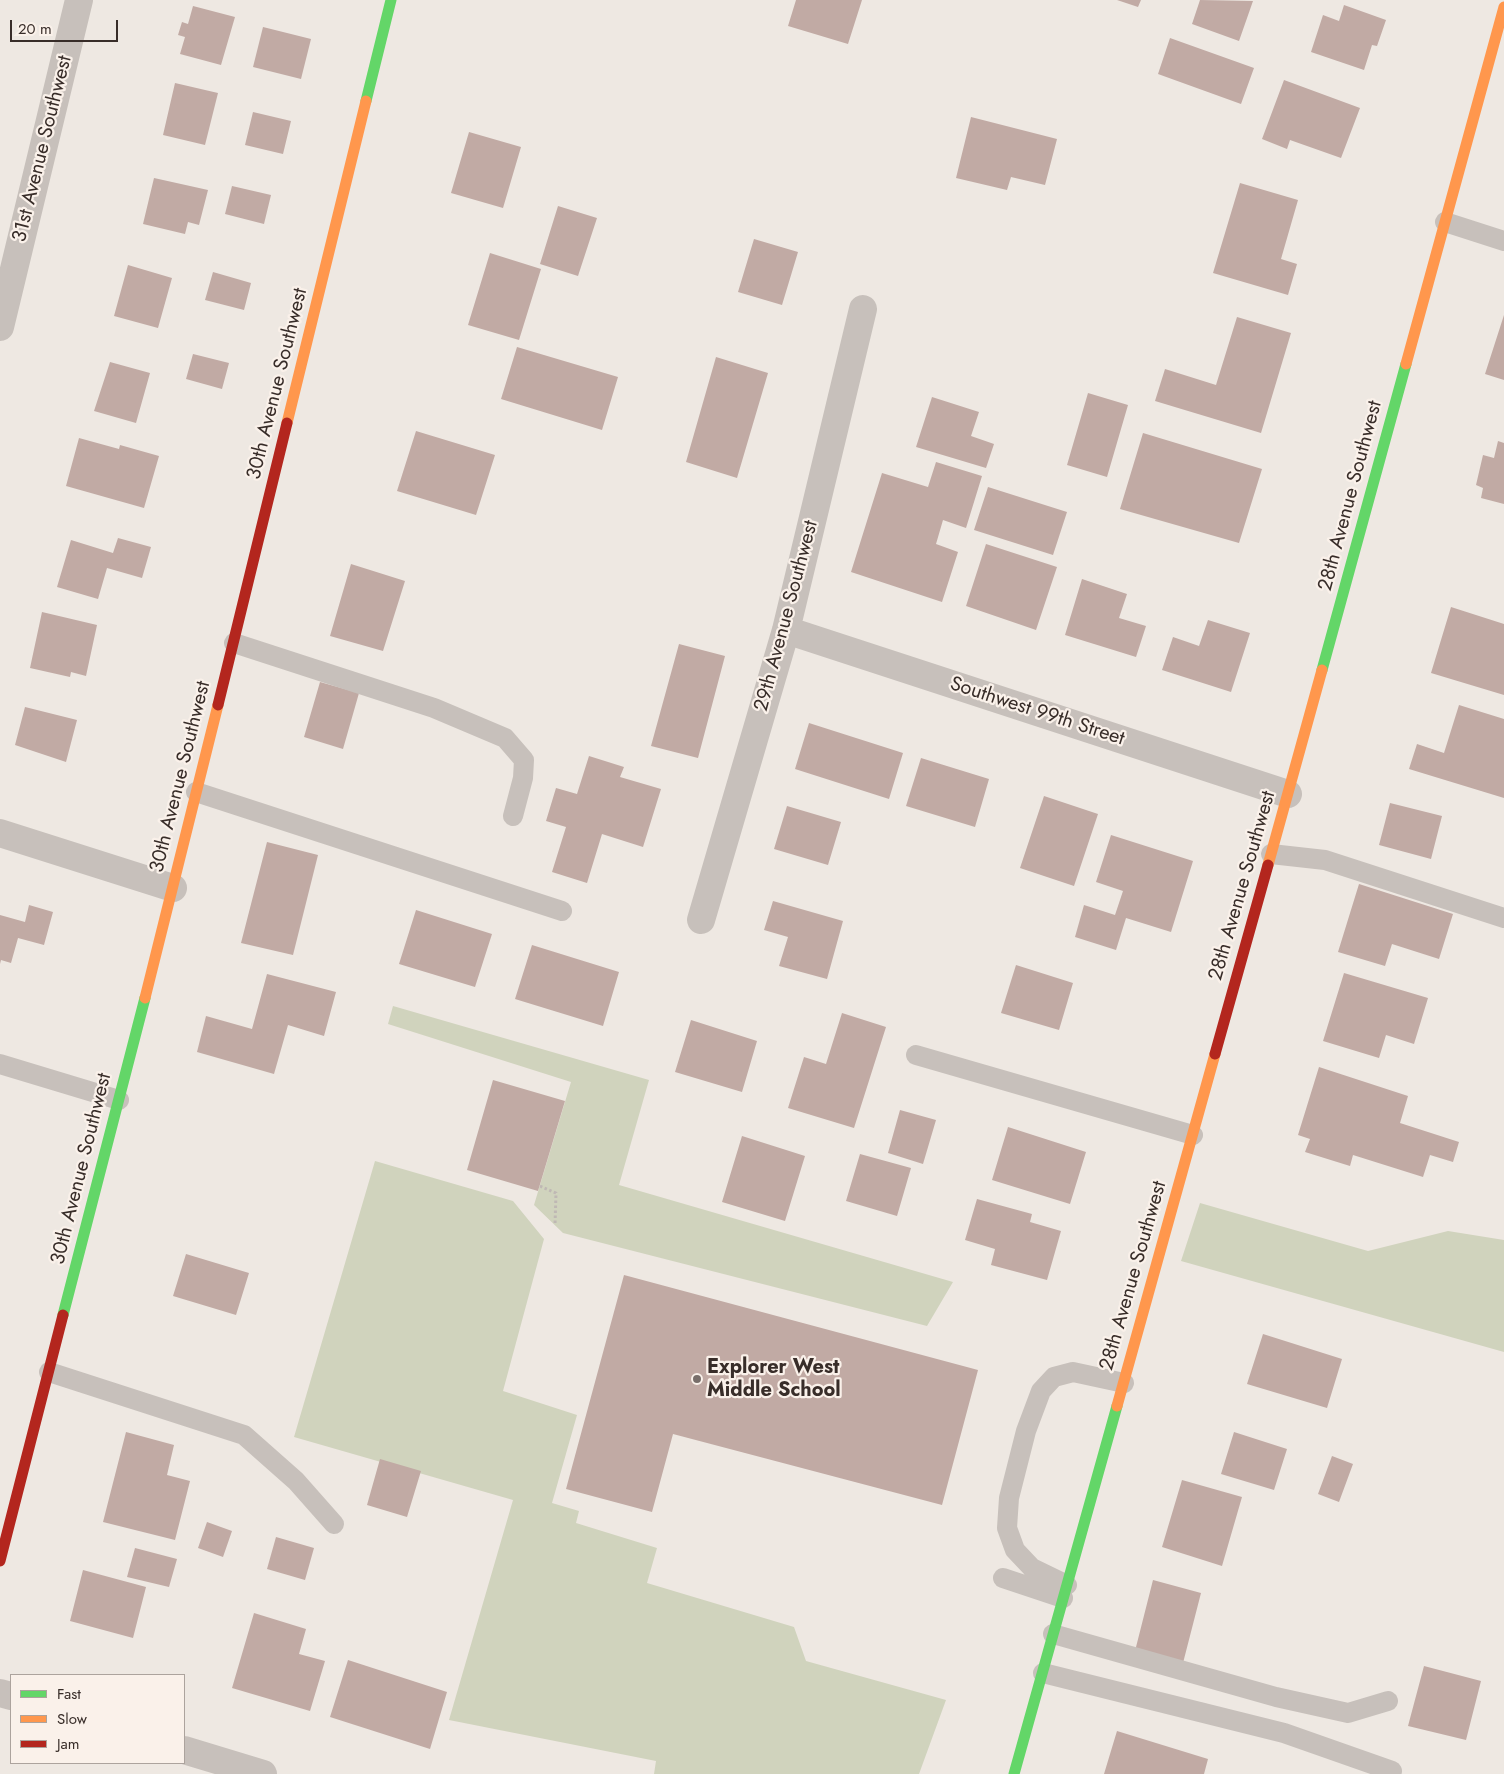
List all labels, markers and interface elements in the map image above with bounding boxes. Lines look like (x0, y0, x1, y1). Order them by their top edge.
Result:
scale bar (12, 10, 120, 42)
text: 20 m (18, 18, 52, 40)
street label: 31st Avenue Southwest (8, 53, 78, 245)
street label: 30th Avenue Southwest (243, 286, 313, 482)
street label: 28th Avenue Southwest (1314, 398, 1388, 594)
street label: 29th Avenue Southwest (750, 518, 824, 714)
street label: Southwest 99th Street (947, 672, 1127, 752)
street label: 30th Avenue Southwest (146, 679, 216, 875)
street label: 28th Avenue Southwest (1204, 789, 1282, 983)
street label: 30th Avenue Southwest (47, 1071, 117, 1267)
street label: 28th Avenue Southwest (1095, 1179, 1173, 1373)
place label: Explorer West Middle School (707, 1356, 841, 1403)
marker: Explorer West Middle School (691, 1373, 703, 1385)
legend (10, 1674, 185, 1764)
text: Fast (57, 1683, 81, 1705)
text: Slow (57, 1708, 87, 1730)
text: Jam (57, 1733, 80, 1755)

